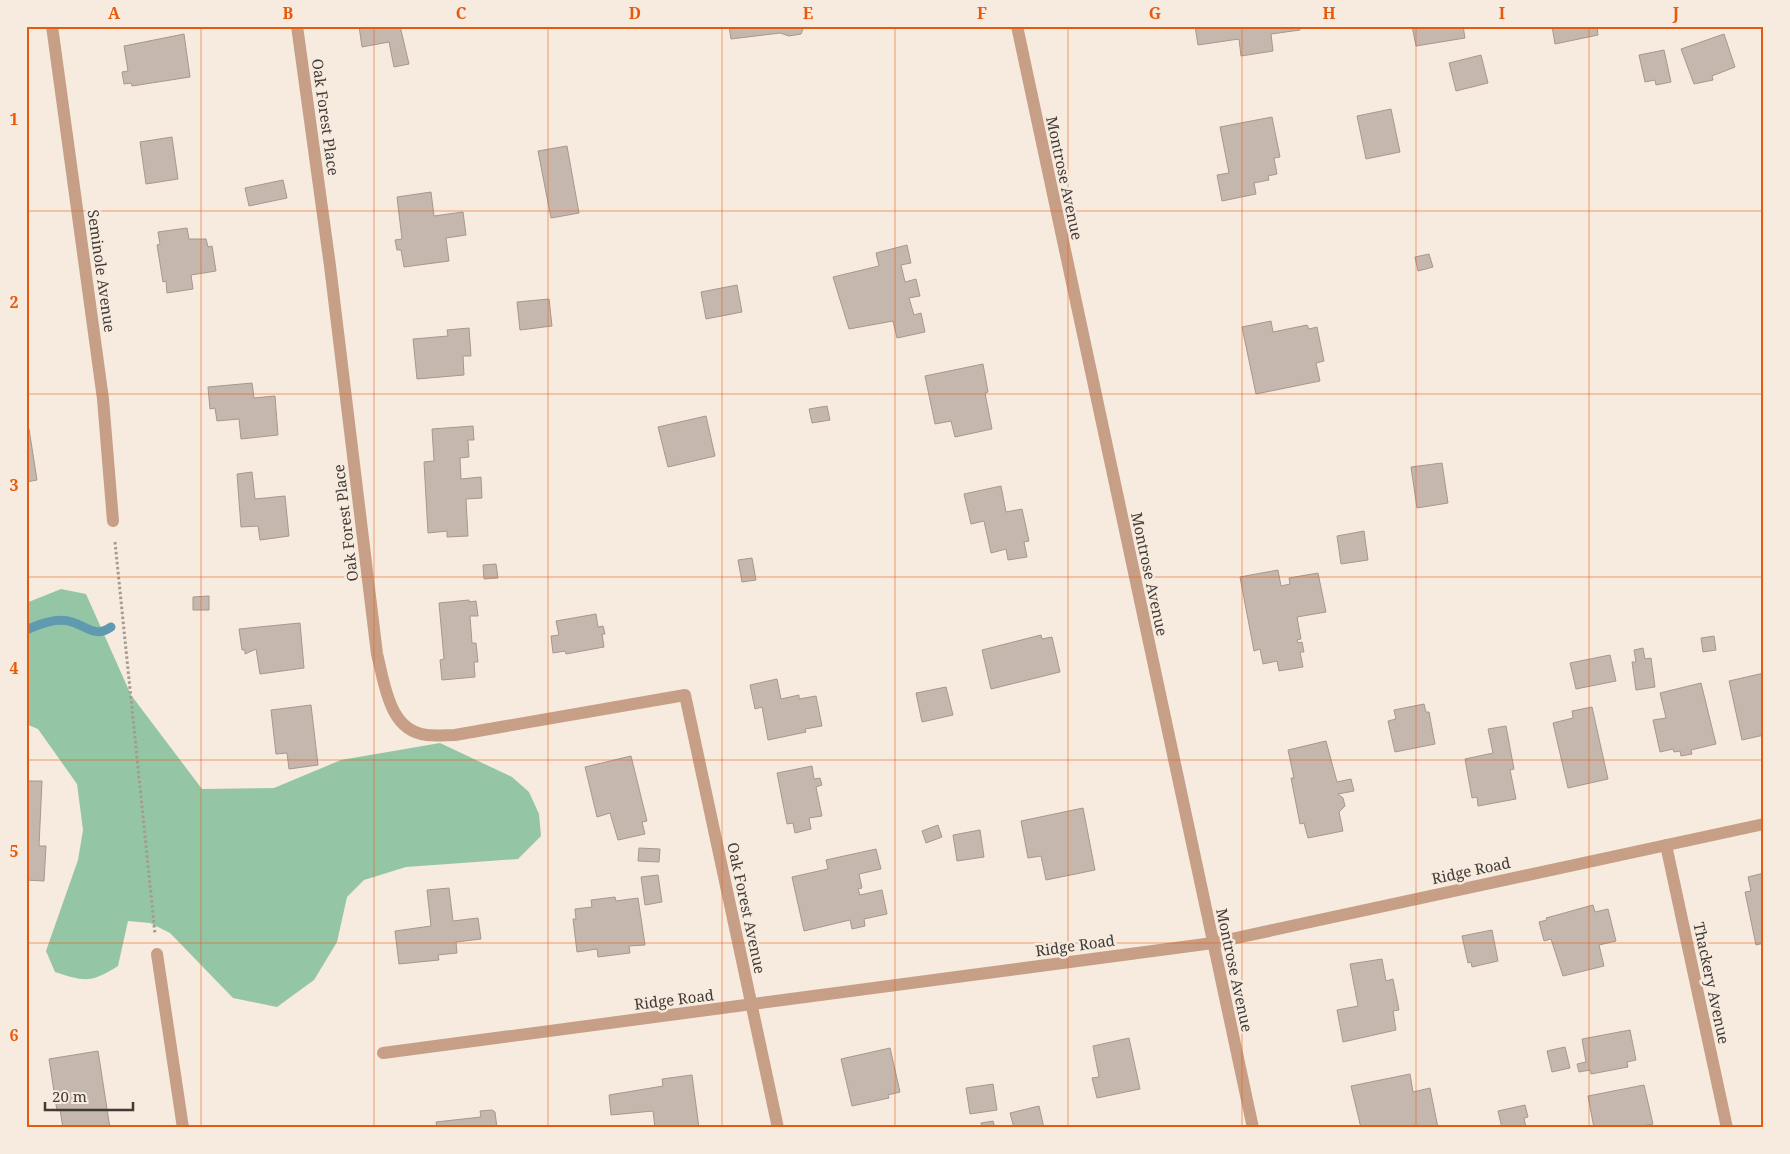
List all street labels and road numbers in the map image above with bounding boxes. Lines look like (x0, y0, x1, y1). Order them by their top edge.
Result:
street label: Oak Forest Place (308, 57, 344, 177)
street label: Montrose Avenue (1042, 114, 1088, 242)
street label: Seminole Avenue (83, 208, 121, 334)
street label: Oak Forest Place (328, 463, 362, 583)
street label: Montrose Avenue (1127, 510, 1173, 638)
street label: Oak Forest Avenue (723, 840, 771, 976)
street label: Ridge Road (1430, 852, 1512, 888)
street label: Montrose Avenue (1212, 906, 1258, 1034)
street label: Thackery Avenue (1689, 920, 1735, 1046)
street label: Ridge Road (1034, 930, 1116, 960)
street label: Ridge Road (633, 984, 715, 1014)

